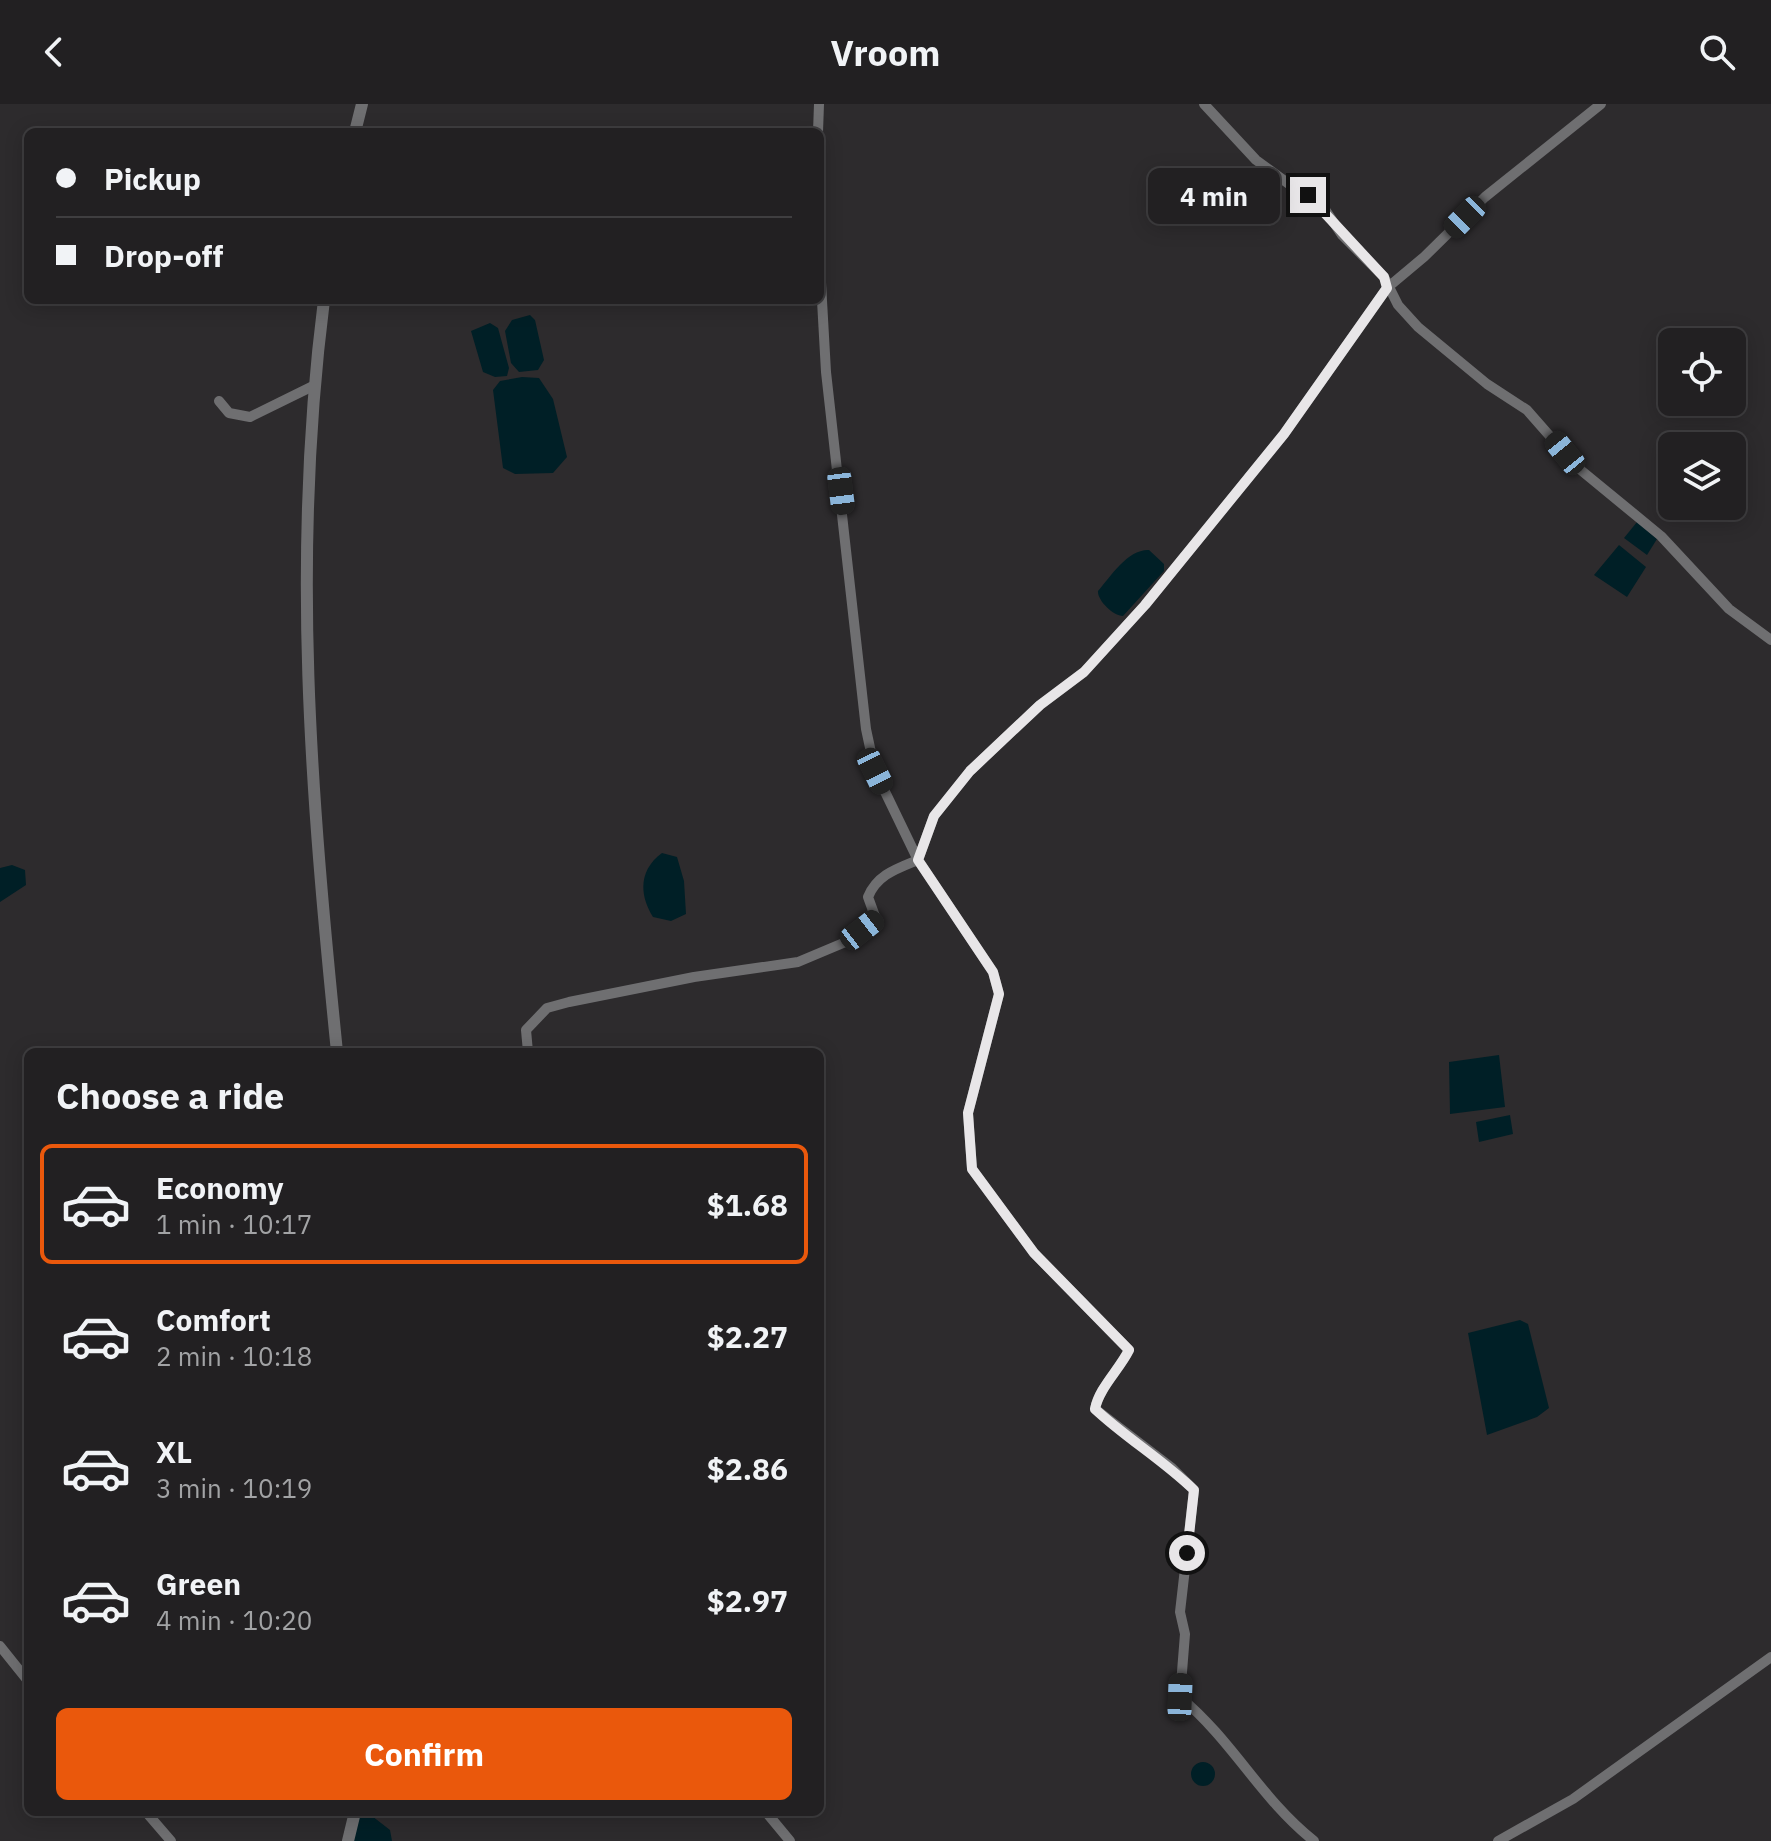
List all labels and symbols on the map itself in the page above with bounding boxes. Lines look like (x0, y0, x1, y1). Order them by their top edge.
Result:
callout: 4 min (1148, 167, 1280, 223)
route end (1290, 177, 1326, 213)
car (1440, 192, 1490, 242)
car (1541, 427, 1589, 479)
car (826, 466, 856, 516)
car (854, 744, 896, 798)
car (836, 906, 888, 954)
route start (1169, 1535, 1205, 1571)
car (1167, 1673, 1193, 1721)

